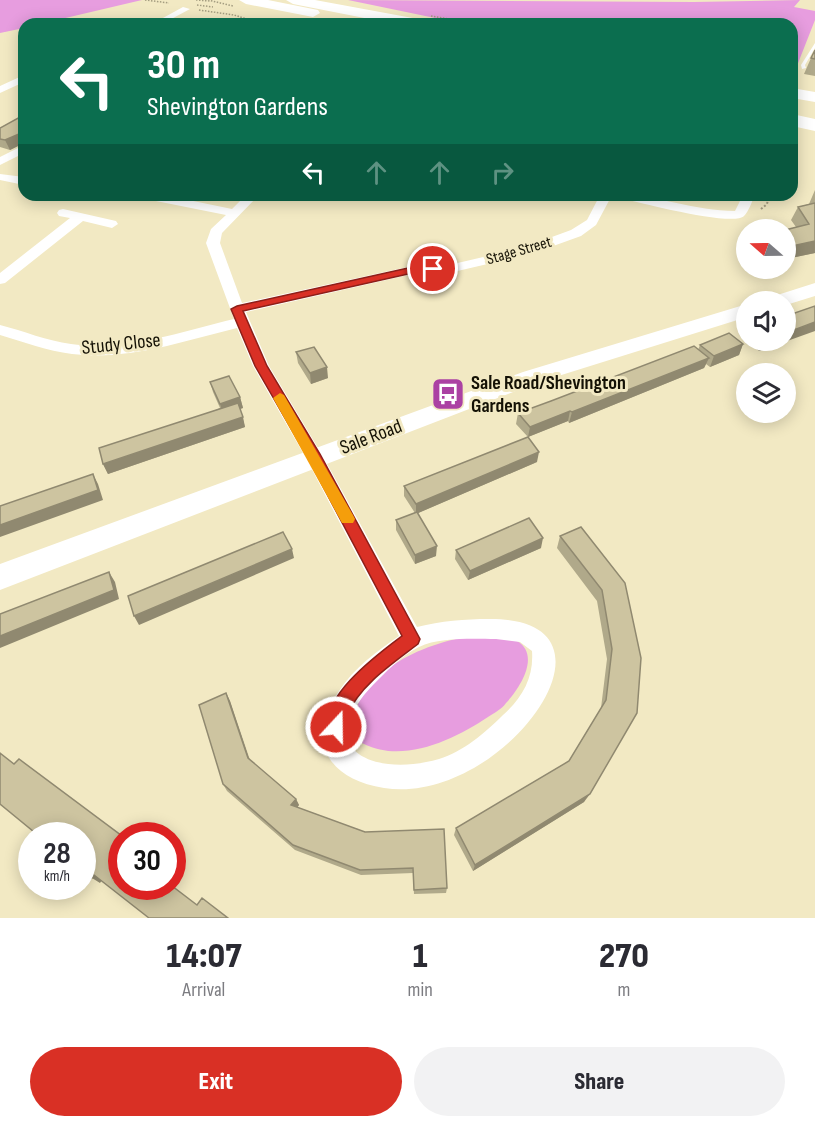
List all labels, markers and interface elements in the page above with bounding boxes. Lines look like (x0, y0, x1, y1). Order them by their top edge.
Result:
text: 30 m (147, 40, 220, 91)
icon: left (48, 42, 126, 120)
text: Shevington Gardens (147, 91, 328, 123)
icon: left (297, 156, 330, 189)
icon: ahead (360, 156, 393, 189)
icon: ahead (423, 156, 456, 189)
icon: right (486, 156, 519, 189)
north arrow (736, 219, 796, 279)
map controls (736, 219, 796, 423)
street label: Stage Street (484, 233, 554, 269)
pin (407, 243, 458, 294)
icon: arrive (416, 252, 449, 285)
button: sound (736, 291, 796, 351)
street label: Study Close (80, 328, 162, 360)
button: layers (736, 363, 796, 423)
place label: Sale Road/Shevington Gardens (471, 371, 626, 418)
bus stop icon: Sale Road/Shevington Gardens (430, 376, 466, 412)
street label: Sale Road (337, 414, 405, 460)
position arrow (304, 695, 368, 759)
speed limit sign: 30 (108, 822, 186, 900)
text: 28 (43, 836, 71, 872)
text: km/h (44, 867, 70, 886)
text: 14:07 (166, 935, 241, 978)
text: 1 (413, 935, 428, 978)
text: 270 (599, 935, 649, 978)
text: Arrival (182, 978, 225, 1002)
text: min (408, 978, 433, 1002)
text: m (617, 978, 630, 1002)
button: Exit (30, 1047, 402, 1116)
button: Share (414, 1047, 785, 1116)

